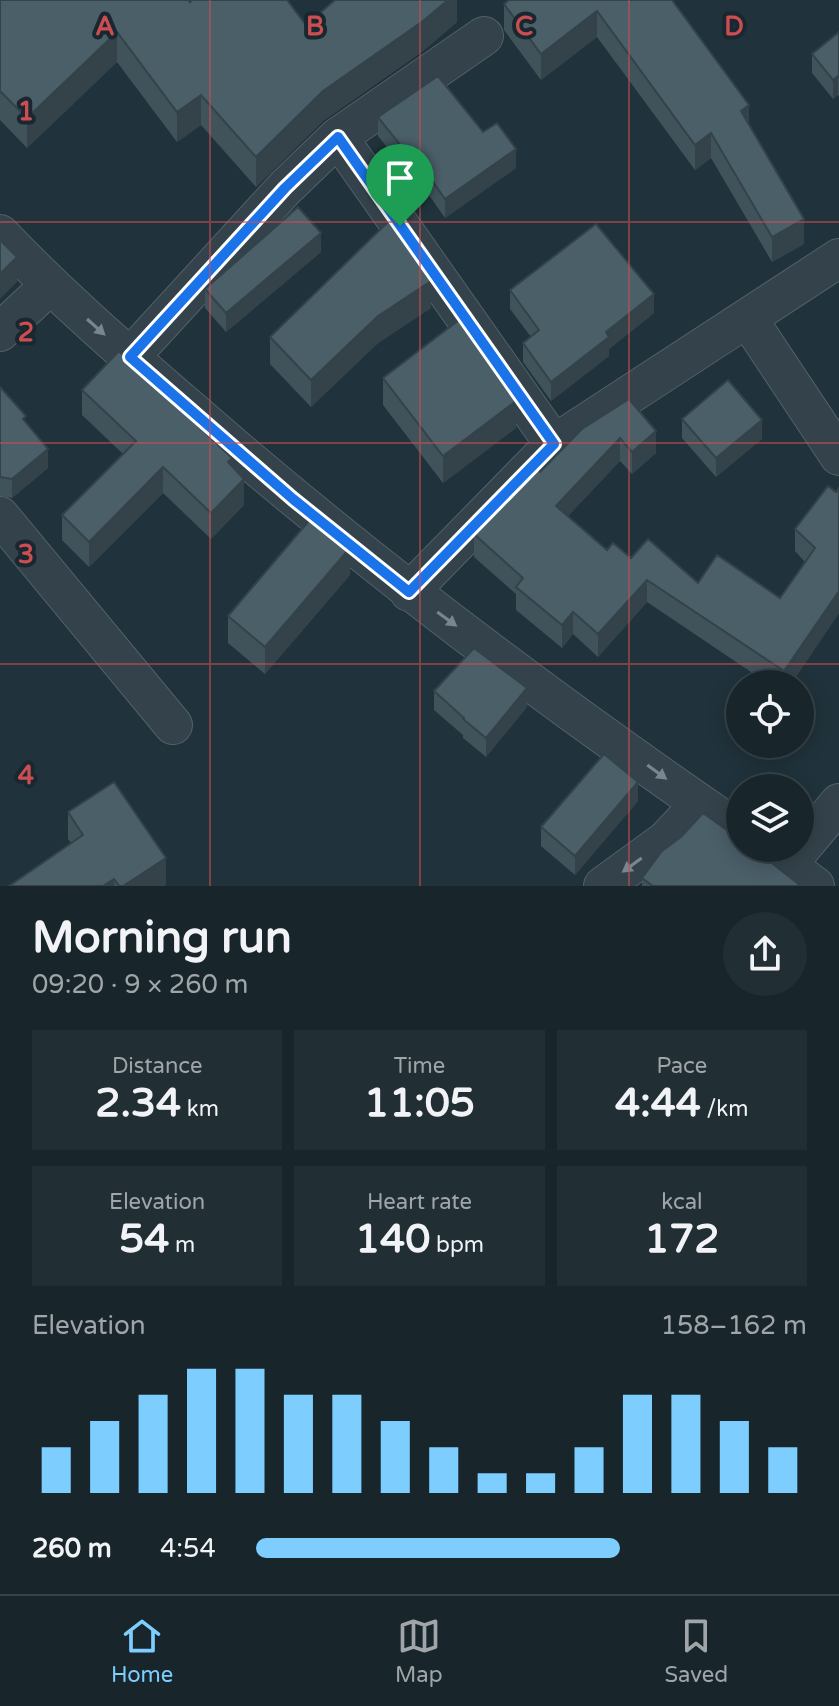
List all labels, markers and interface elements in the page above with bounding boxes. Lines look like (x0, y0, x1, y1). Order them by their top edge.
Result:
text: A (95, 11, 115, 42)
text: B (306, 11, 324, 42)
text: C (515, 11, 533, 42)
text: D (724, 11, 744, 42)
text: 1 (18, 96, 34, 127)
pin (366, 144, 434, 226)
icon: arrive (378, 156, 422, 200)
text: 2 (18, 317, 34, 348)
one-way arrow (87, 318, 106, 336)
text: 3 (18, 539, 34, 570)
one-way arrow (436, 611, 457, 626)
map controls (726, 670, 814, 862)
button: locate (726, 670, 814, 758)
text: 4 (18, 760, 34, 791)
one-way arrow (646, 764, 667, 779)
button: layers (726, 774, 814, 862)
one-way arrow (621, 857, 643, 873)
text: Morning run (32, 912, 292, 965)
button: share (723, 912, 807, 996)
text: 09:20 · 9 × 260 m (32, 969, 248, 1000)
text: Distance (112, 1053, 202, 1079)
text: Time (394, 1053, 445, 1079)
text: Pace (656, 1053, 707, 1079)
text: 2.34 (95, 1079, 181, 1127)
text: 11:05 (364, 1079, 475, 1127)
text: 4:44 (615, 1079, 701, 1127)
text: km (181, 1096, 219, 1122)
text: /km (701, 1096, 749, 1122)
text: Elevation (109, 1189, 205, 1215)
text: Heart rate (367, 1189, 472, 1215)
text: kcal (661, 1189, 703, 1215)
text: 54 (119, 1215, 169, 1263)
text: 140 (355, 1215, 430, 1263)
text: 172 (644, 1215, 720, 1263)
text: m (169, 1232, 195, 1258)
text: bpm (430, 1232, 484, 1258)
text: Elevation (32, 1310, 146, 1341)
text: 158–162 m (661, 1310, 807, 1341)
text: 260 m (32, 1533, 112, 1564)
text: 4:54 (160, 1533, 216, 1564)
tab: Home (111, 1614, 173, 1688)
tab: Map (395, 1614, 443, 1688)
tab: Saved (664, 1614, 728, 1688)

